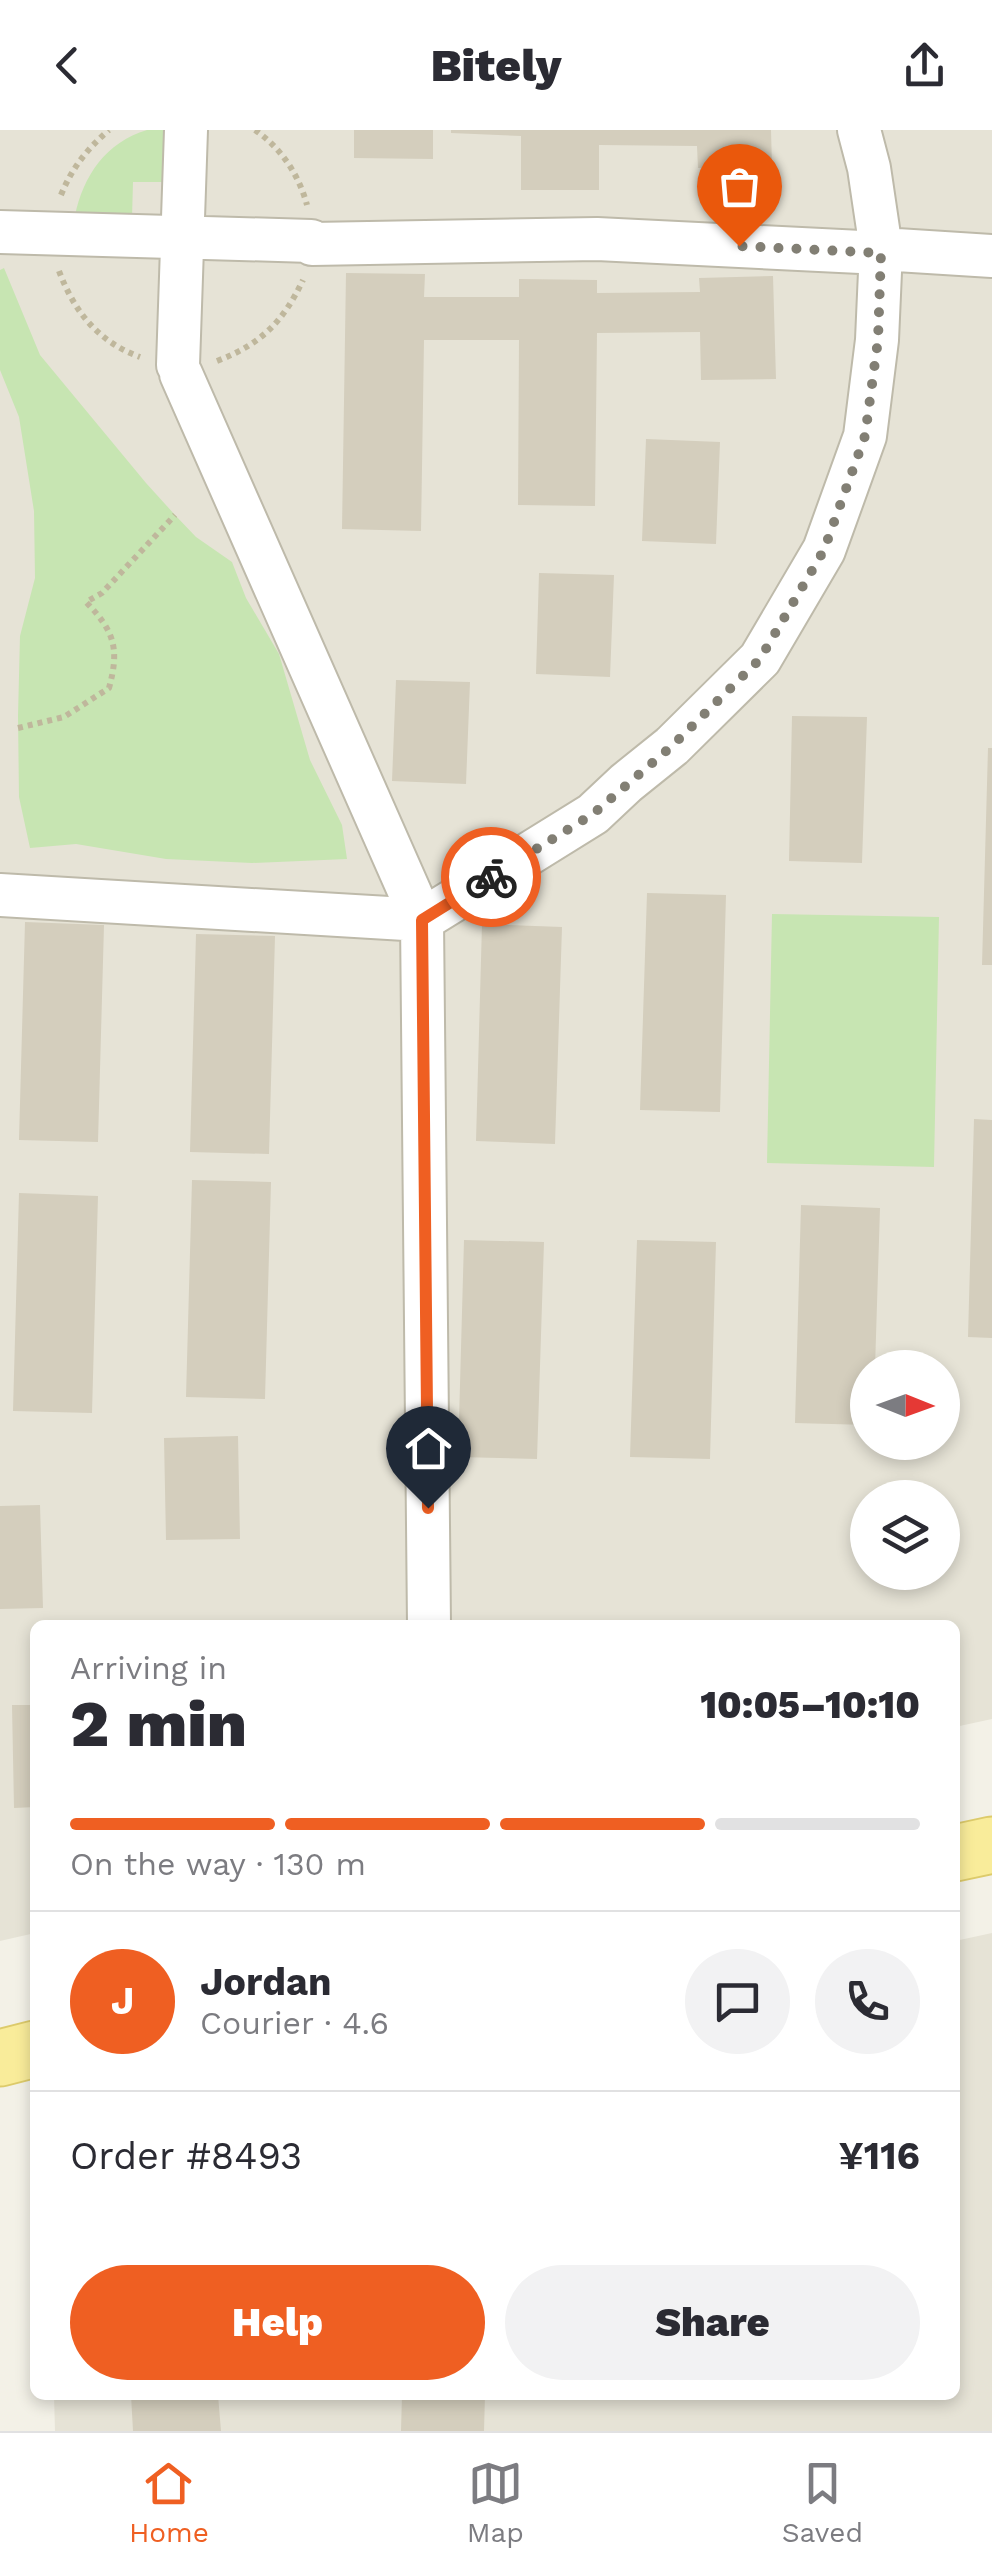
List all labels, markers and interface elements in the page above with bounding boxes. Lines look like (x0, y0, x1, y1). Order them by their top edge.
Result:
icon: back (40, 38, 95, 93)
icon: share (897, 38, 952, 93)
text: Bitely (430, 39, 562, 92)
pin (697, 144, 782, 247)
icon: bag (712, 159, 767, 214)
courier (441, 827, 541, 927)
icon: bike (464, 850, 519, 905)
north arrow (850, 1350, 960, 1460)
map controls (850, 1350, 960, 1590)
pin (386, 1406, 471, 1509)
icon: home (401, 1421, 456, 1476)
button: layers (850, 1480, 960, 1590)
text: Arriving in (70, 1649, 227, 1687)
text: 10:05–10:10 (700, 1683, 920, 1727)
text: 2 min (70, 1686, 247, 1762)
text: On the way · 130 m (70, 1845, 366, 1883)
button: chat (685, 1949, 790, 2054)
button: phone (815, 1949, 920, 2054)
text: Jordan (200, 1960, 332, 2004)
text: J (111, 1979, 134, 2023)
text: Courier · 4.6 (200, 2004, 389, 2042)
text: Order #8493 (70, 2134, 302, 2178)
text: ¥116 (839, 2134, 920, 2178)
button: Help (70, 2265, 485, 2380)
button: Share (505, 2265, 920, 2380)
tab: Home (129, 2456, 209, 2549)
tab: Map (467, 2456, 524, 2549)
tab: Saved (782, 2456, 863, 2549)

